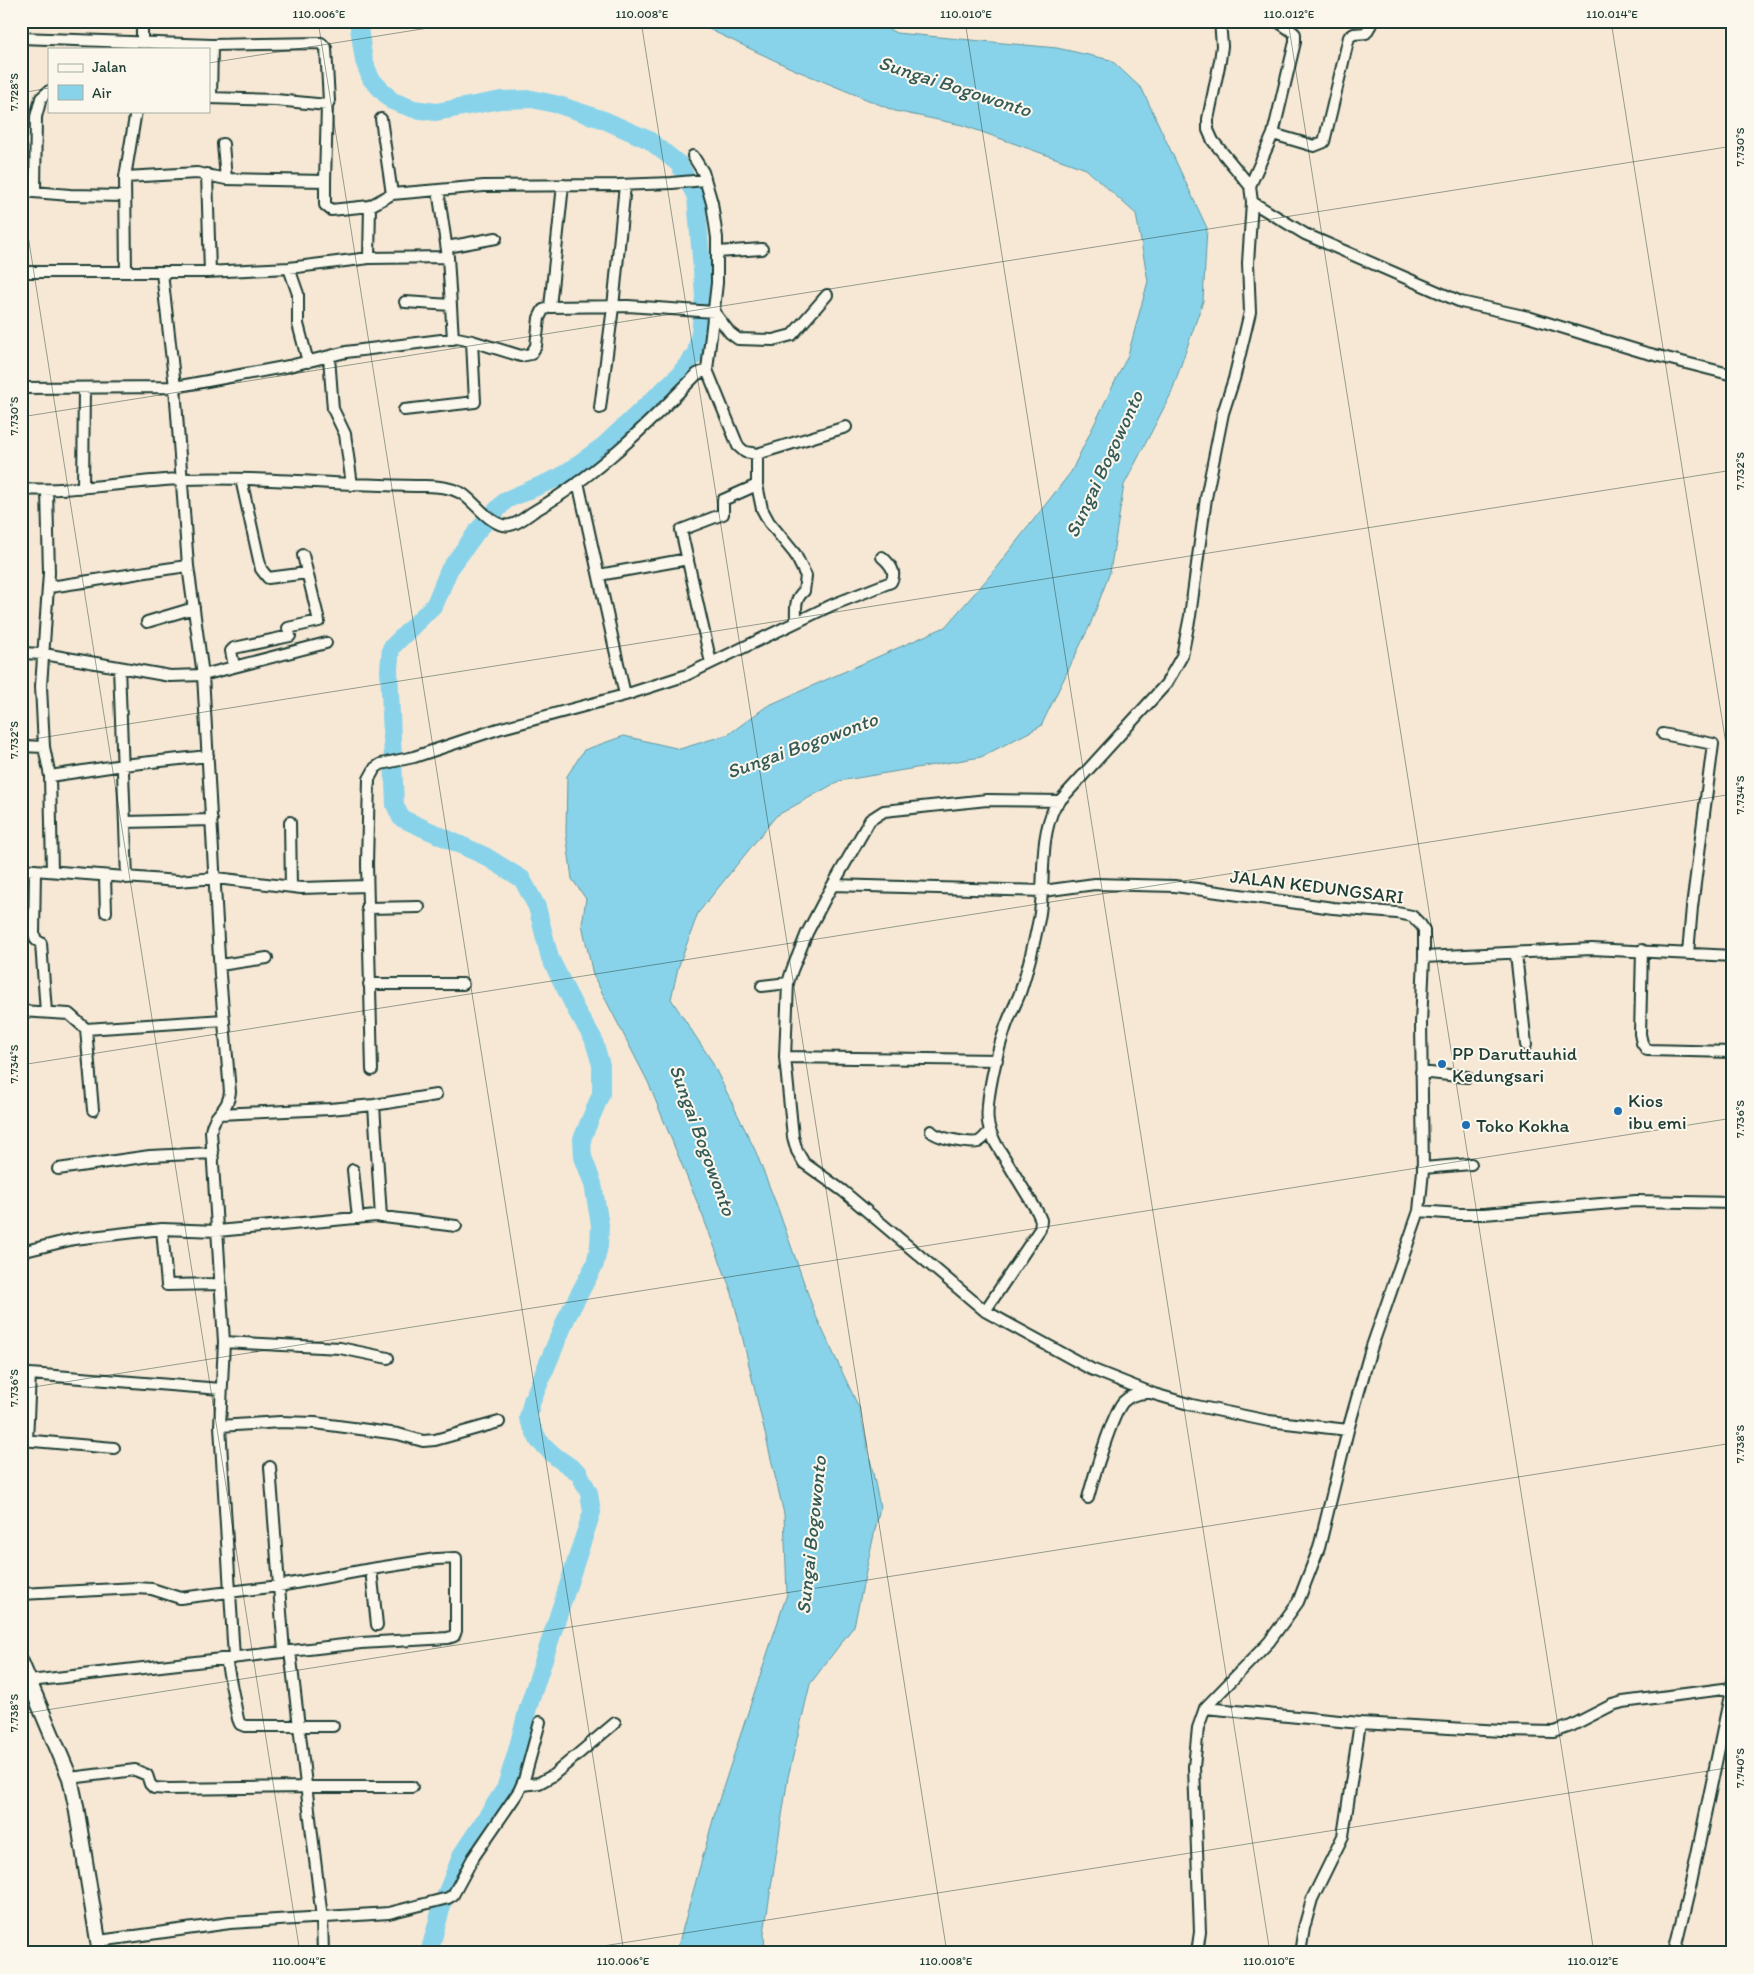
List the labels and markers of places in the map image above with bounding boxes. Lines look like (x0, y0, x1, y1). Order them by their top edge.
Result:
place label: PP Daruttauhid Kedungsari (1452, 1042, 1578, 1087)
marker: PP Daruttauhid Kedungsari (1436, 1058, 1448, 1070)
place label: Kios ibu emi (1628, 1089, 1687, 1134)
marker: Kios ibu emi (1612, 1105, 1624, 1117)
place label: Toko Kokha (1476, 1114, 1570, 1137)
marker: Toko Kokha (1460, 1119, 1472, 1131)

